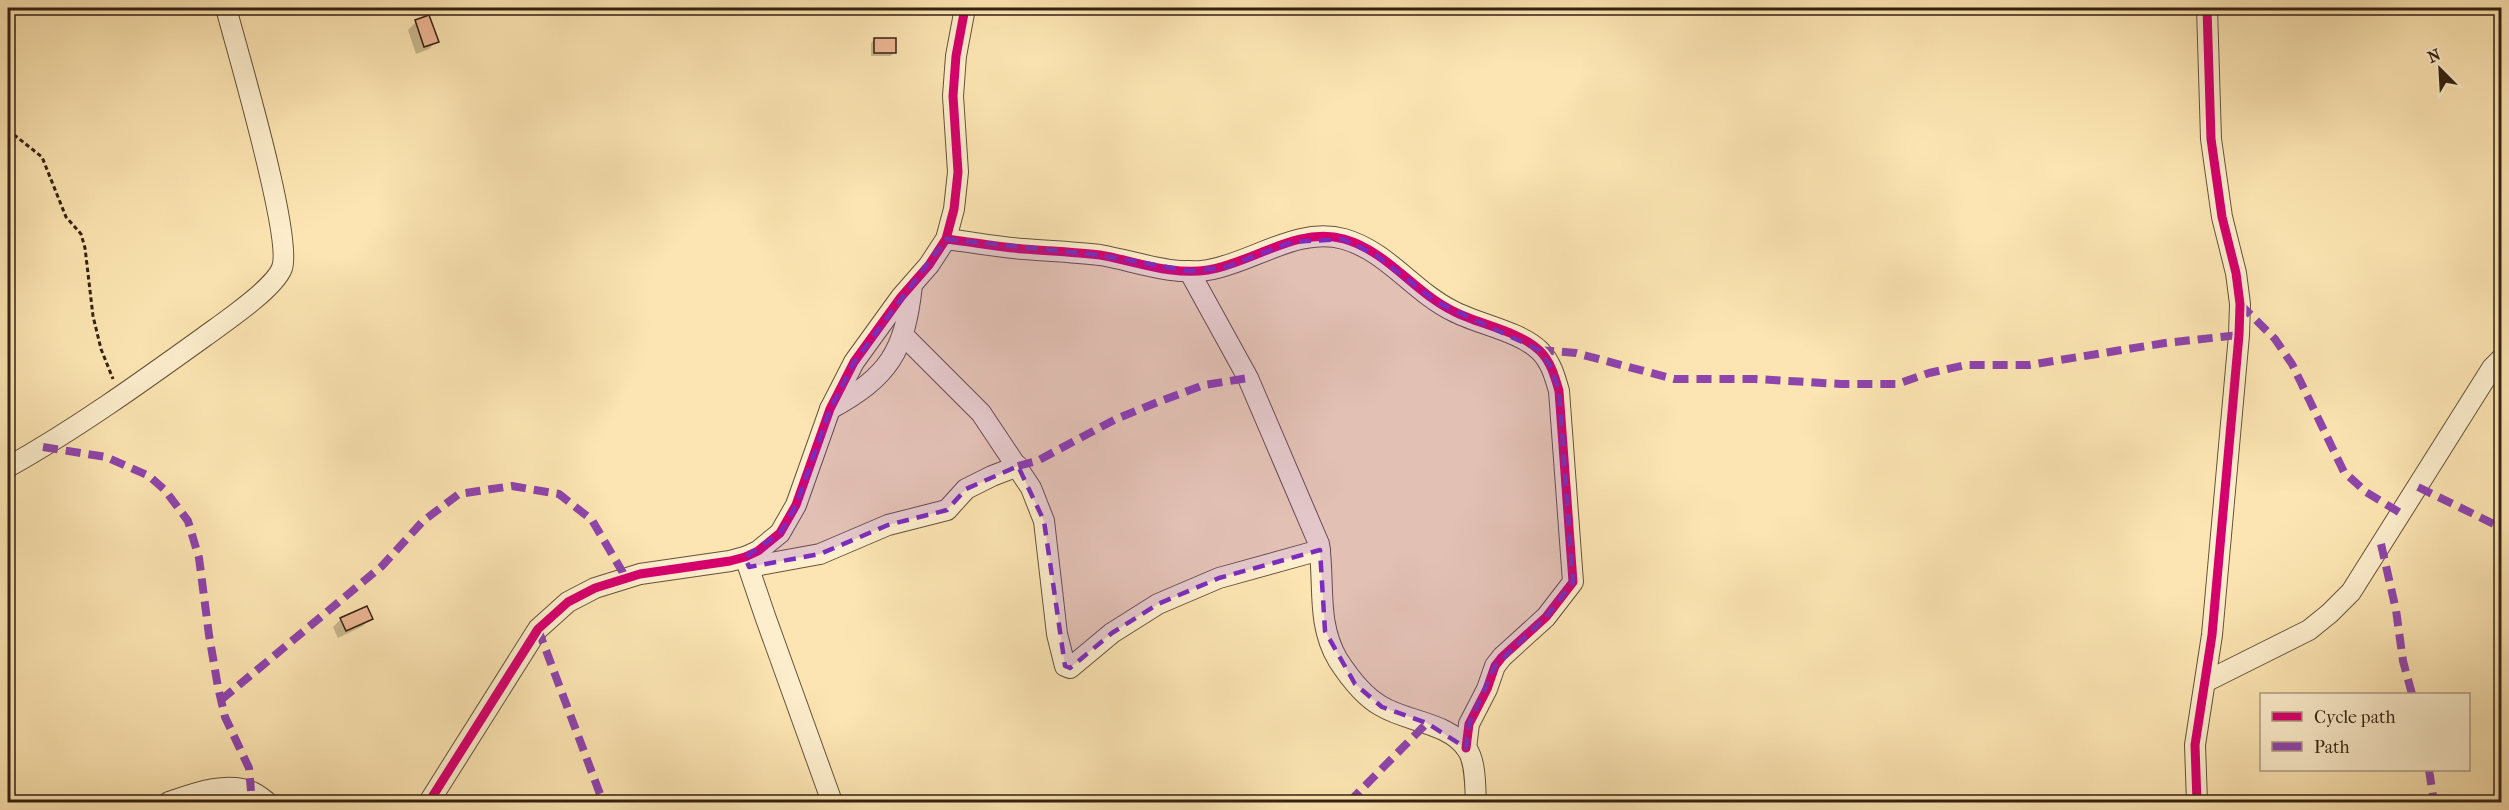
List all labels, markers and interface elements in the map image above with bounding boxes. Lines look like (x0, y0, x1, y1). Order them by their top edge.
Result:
north arrow (2410, 39, 2470, 99)
text: N (2425, 44, 2444, 67)
legend (2260, 693, 2470, 771)
text: Cycle path (2314, 707, 2395, 728)
text: Path (2314, 737, 2350, 758)

